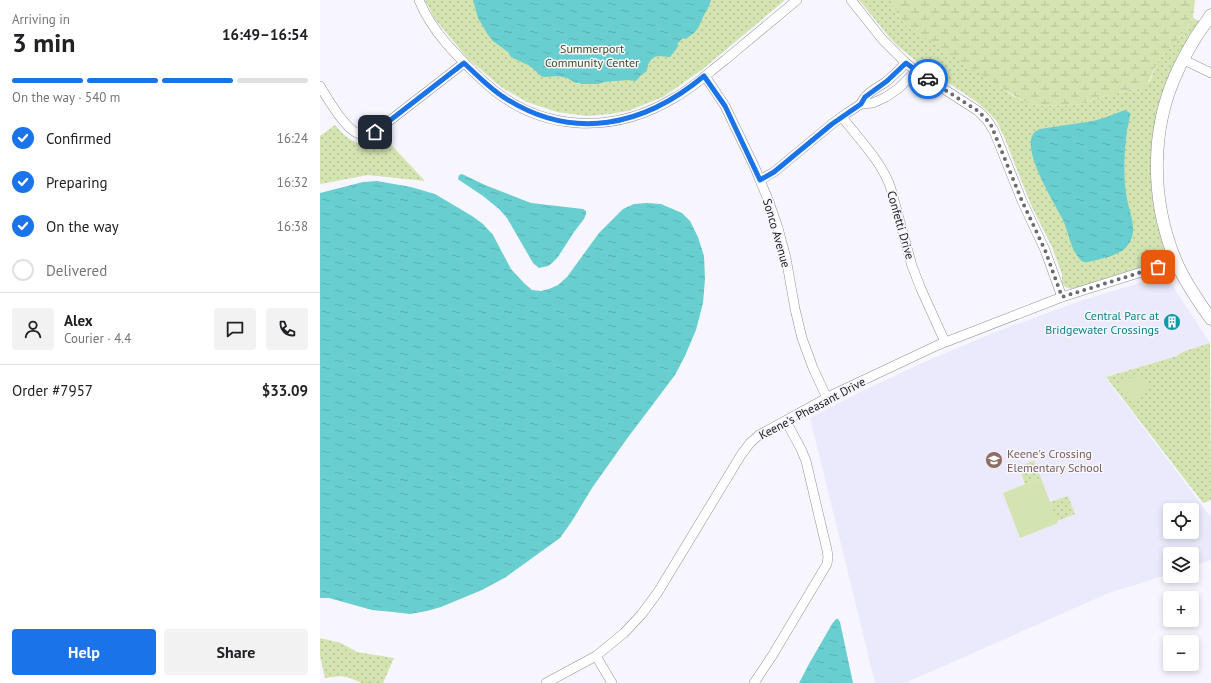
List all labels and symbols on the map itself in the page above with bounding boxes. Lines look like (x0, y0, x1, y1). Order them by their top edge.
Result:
park label: Summerport Community Center (545, 41, 639, 70)
courier (908, 59, 948, 99)
pin (358, 115, 392, 149)
street label: Confetti Drive (884, 189, 918, 261)
street label: Sonco Avenue (760, 197, 794, 269)
pin (1141, 250, 1175, 284)
place label: Central Parc at Bridgewater Crossings (1045, 308, 1159, 337)
building icon: Central Parc at Bridgewater Crossings (1162, 312, 1182, 332)
street label: Keene's Pheasant Drive (756, 374, 868, 442)
place label: Keene's Crossing Elementary School (1007, 446, 1103, 475)
school or university icon: Keene's Crossing Elementary School (984, 450, 1004, 470)

